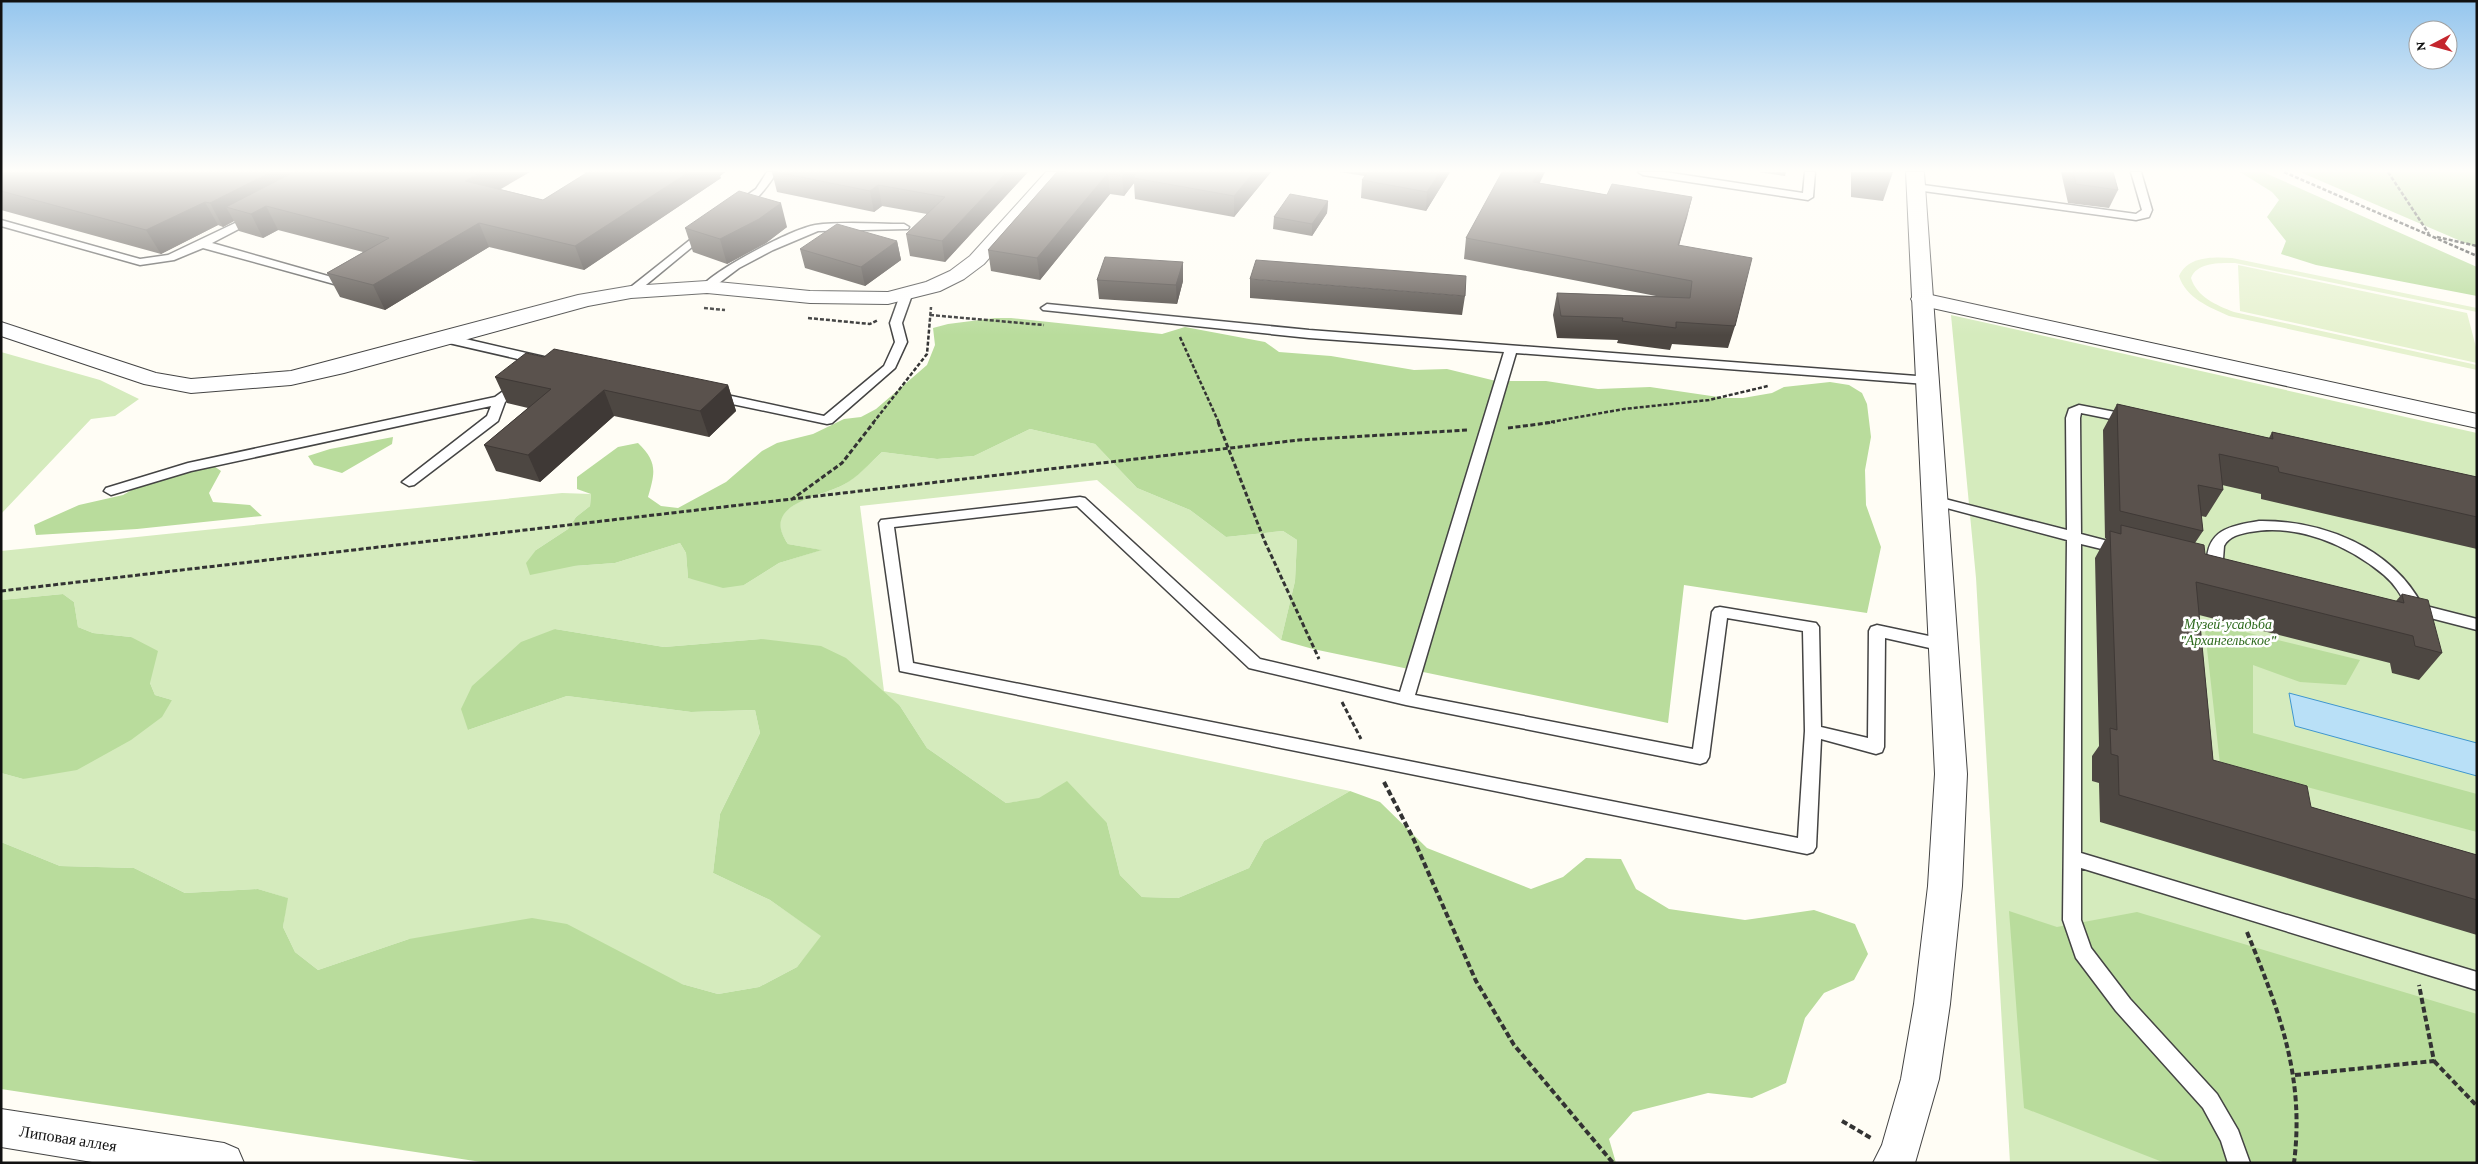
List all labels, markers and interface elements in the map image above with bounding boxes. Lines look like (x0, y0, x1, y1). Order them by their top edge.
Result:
north arrow (2408, 20, 2458, 70)
text: N (2412, 40, 2429, 52)
park label: Музей-усадьба "Архангельское" (2180, 616, 2277, 648)
street label: Липовая аллея (18, 1122, 119, 1155)

